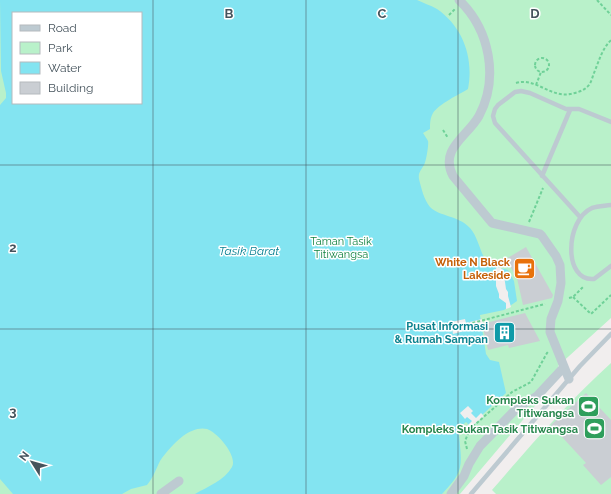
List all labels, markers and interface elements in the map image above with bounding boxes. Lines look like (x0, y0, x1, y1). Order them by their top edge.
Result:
text: B (225, 6, 234, 21)
text: C (378, 6, 387, 21)
text: D (530, 6, 540, 21)
legend (12, 12, 142, 104)
text: Road (48, 21, 77, 35)
text: Park (48, 41, 73, 55)
text: Water (48, 61, 82, 75)
text: Building (48, 81, 94, 95)
park label: Taman Tasik Titiwangsa (310, 235, 372, 261)
text: 2 (9, 240, 17, 255)
water label: Tasik Barat (219, 244, 279, 258)
cafe icon: White N Black Lakeside (512, 255, 538, 281)
place label: White N Black Lakeside (435, 256, 511, 282)
building icon: Pusat Informasi & Rumah Sampan (491, 319, 517, 345)
place label: Pusat Informasi & Rumah Sampan (394, 320, 488, 346)
sports icon: Kompleks Sukan Titiwangsa (576, 393, 602, 419)
place label: Kompleks Sukan Titiwangsa (486, 394, 574, 420)
text: 3 (9, 404, 17, 419)
sports icon: Kompleks Sukan Tasik Titiwangsa (581, 416, 607, 442)
place label: Kompleks Sukan Tasik Titiwangsa (402, 423, 578, 436)
north arrow (12, 442, 52, 482)
text: N (17, 449, 32, 464)

